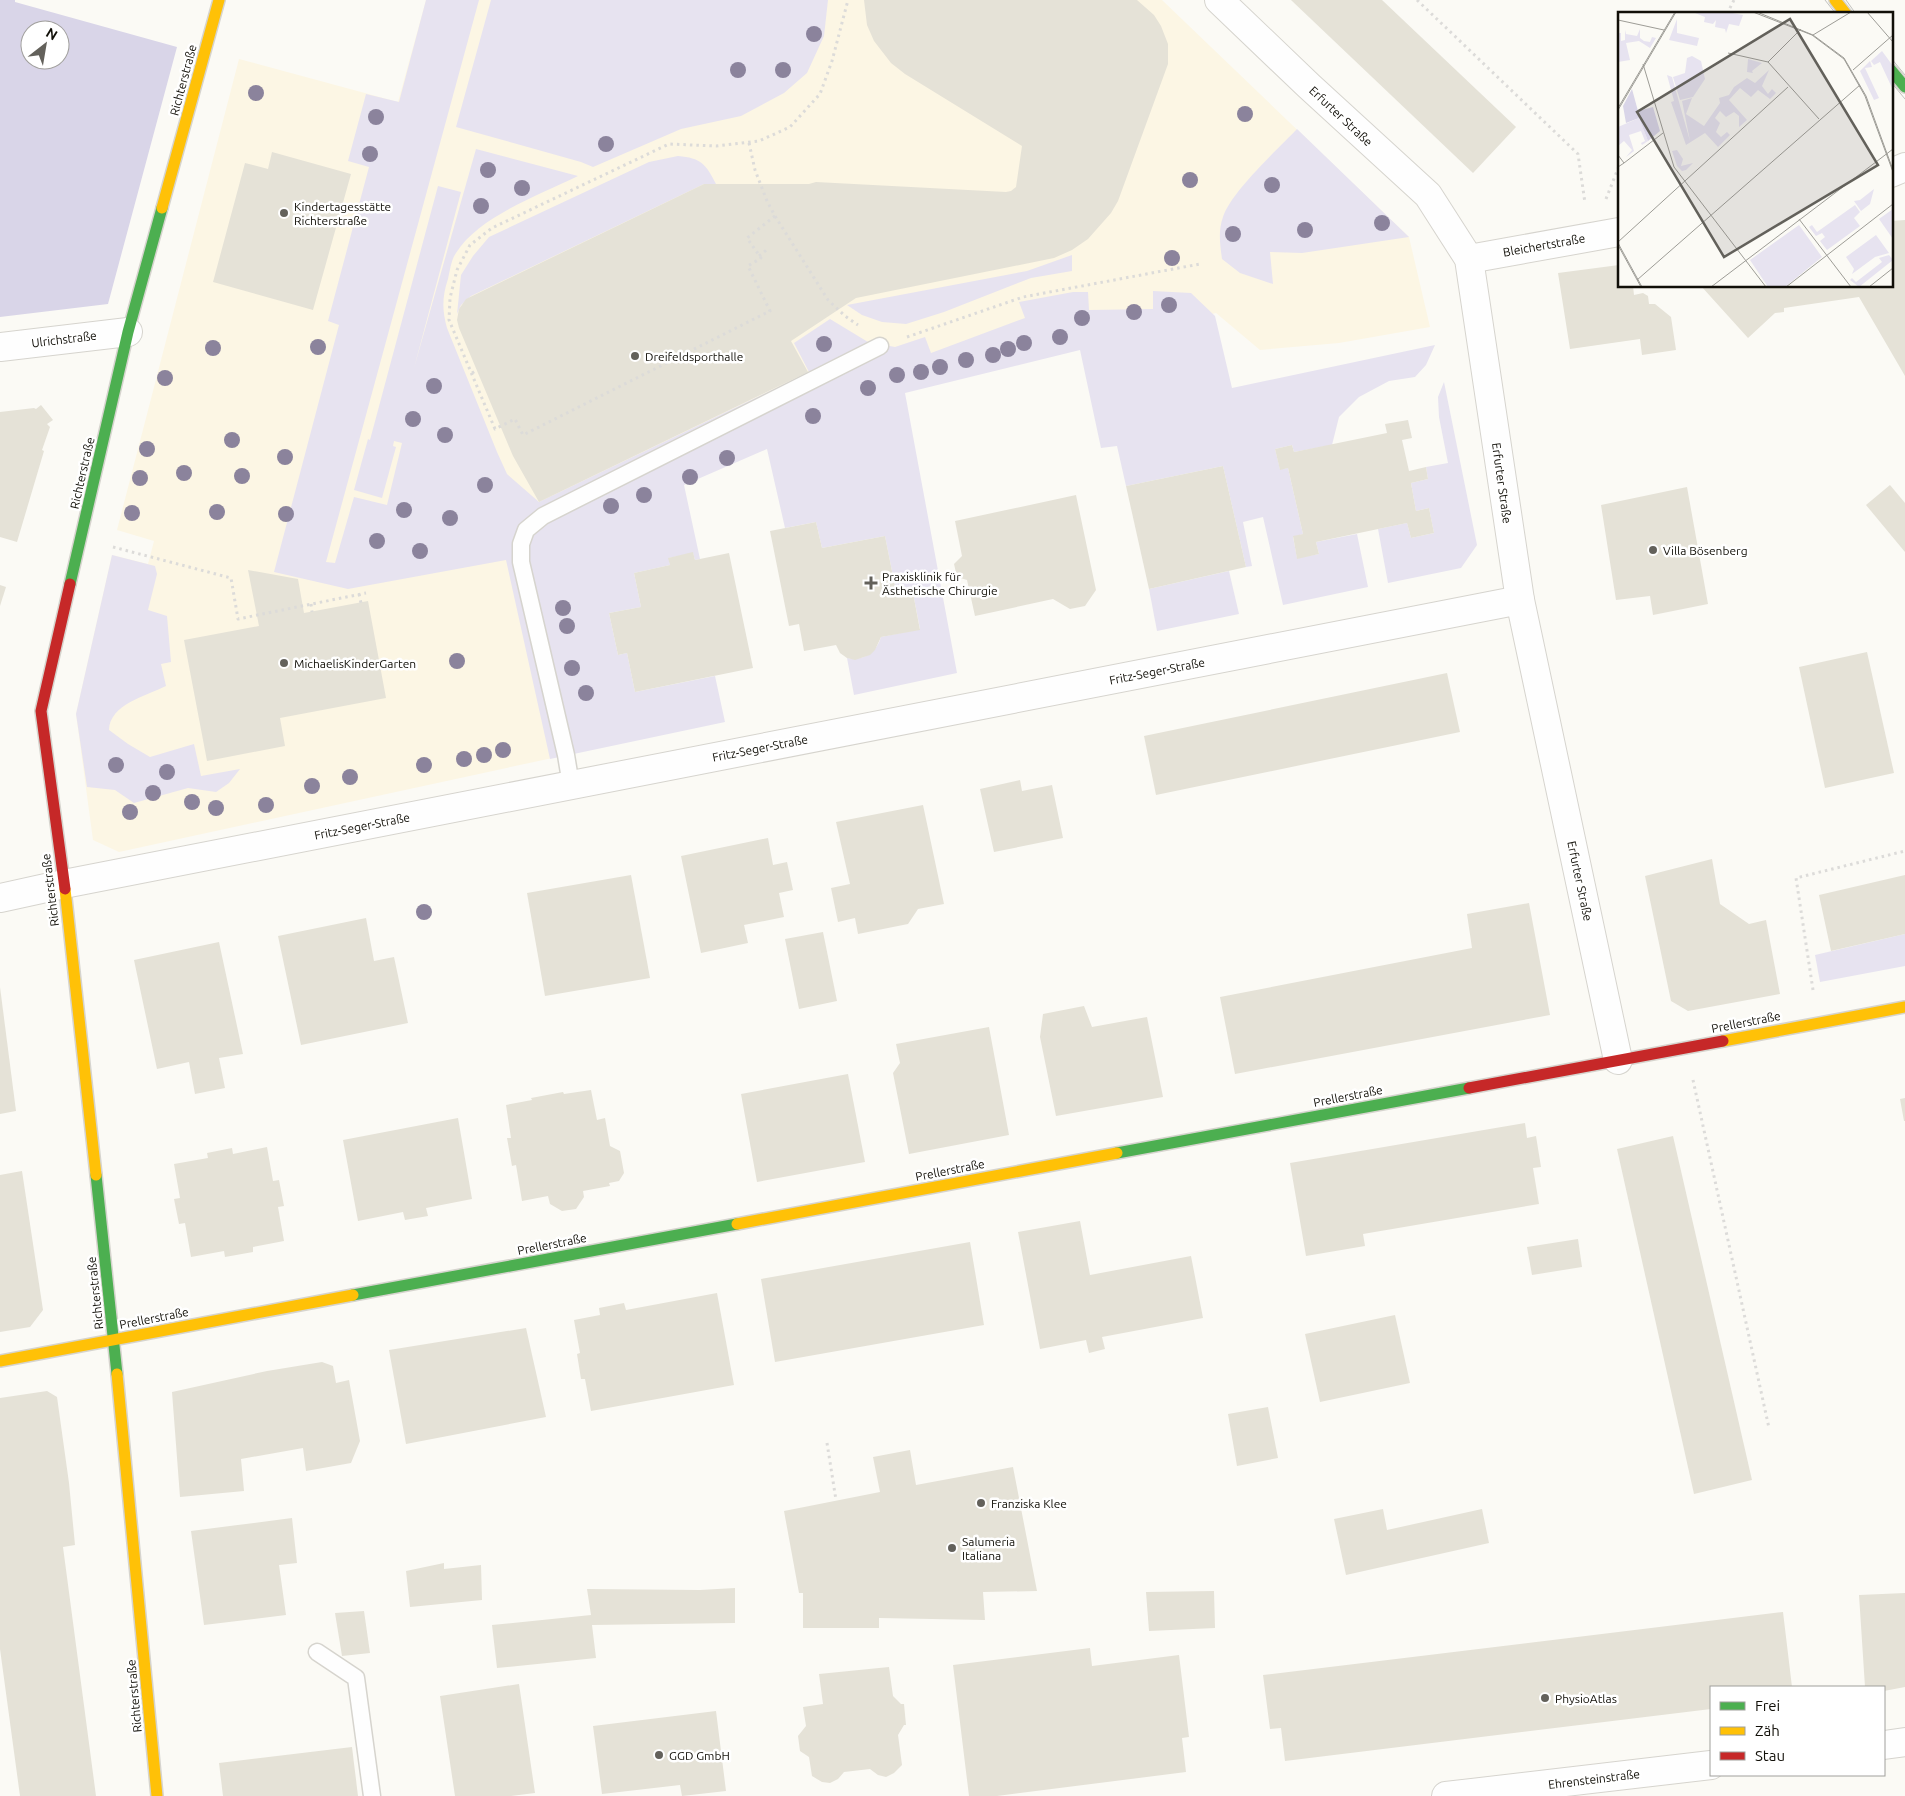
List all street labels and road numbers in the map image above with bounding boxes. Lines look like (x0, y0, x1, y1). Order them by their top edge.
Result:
street label: Richterstraße (167, 43, 199, 117)
street label: Erfurter Straße (1307, 83, 1375, 149)
street label: Bleichertstraße (1502, 231, 1586, 259)
street label: Ulrichstraße (31, 329, 97, 349)
street label: Richterstraße (67, 436, 97, 510)
street label: Erfurter Straße (1490, 442, 1514, 524)
street label: Fritz-Seger-Straße (1108, 655, 1206, 687)
street label: Fritz-Seger-Straße (711, 732, 809, 764)
street label: Fritz-Seger-Straße (313, 810, 411, 842)
street label: Erfurter Straße (1565, 840, 1595, 922)
street label: Richterstraße (39, 853, 61, 927)
street label: Prellerstraße (1710, 1009, 1782, 1035)
street label: Prellerstraße (1312, 1083, 1384, 1109)
street label: Prellerstraße (914, 1157, 986, 1183)
street label: Prellerstraße (516, 1231, 588, 1257)
street label: Richterstraße (85, 1256, 105, 1330)
street label: Prellerstraße (118, 1305, 190, 1331)
street label: Richterstraße (124, 1659, 144, 1733)
street label: Ehrensteinstraße (1547, 1767, 1641, 1791)

